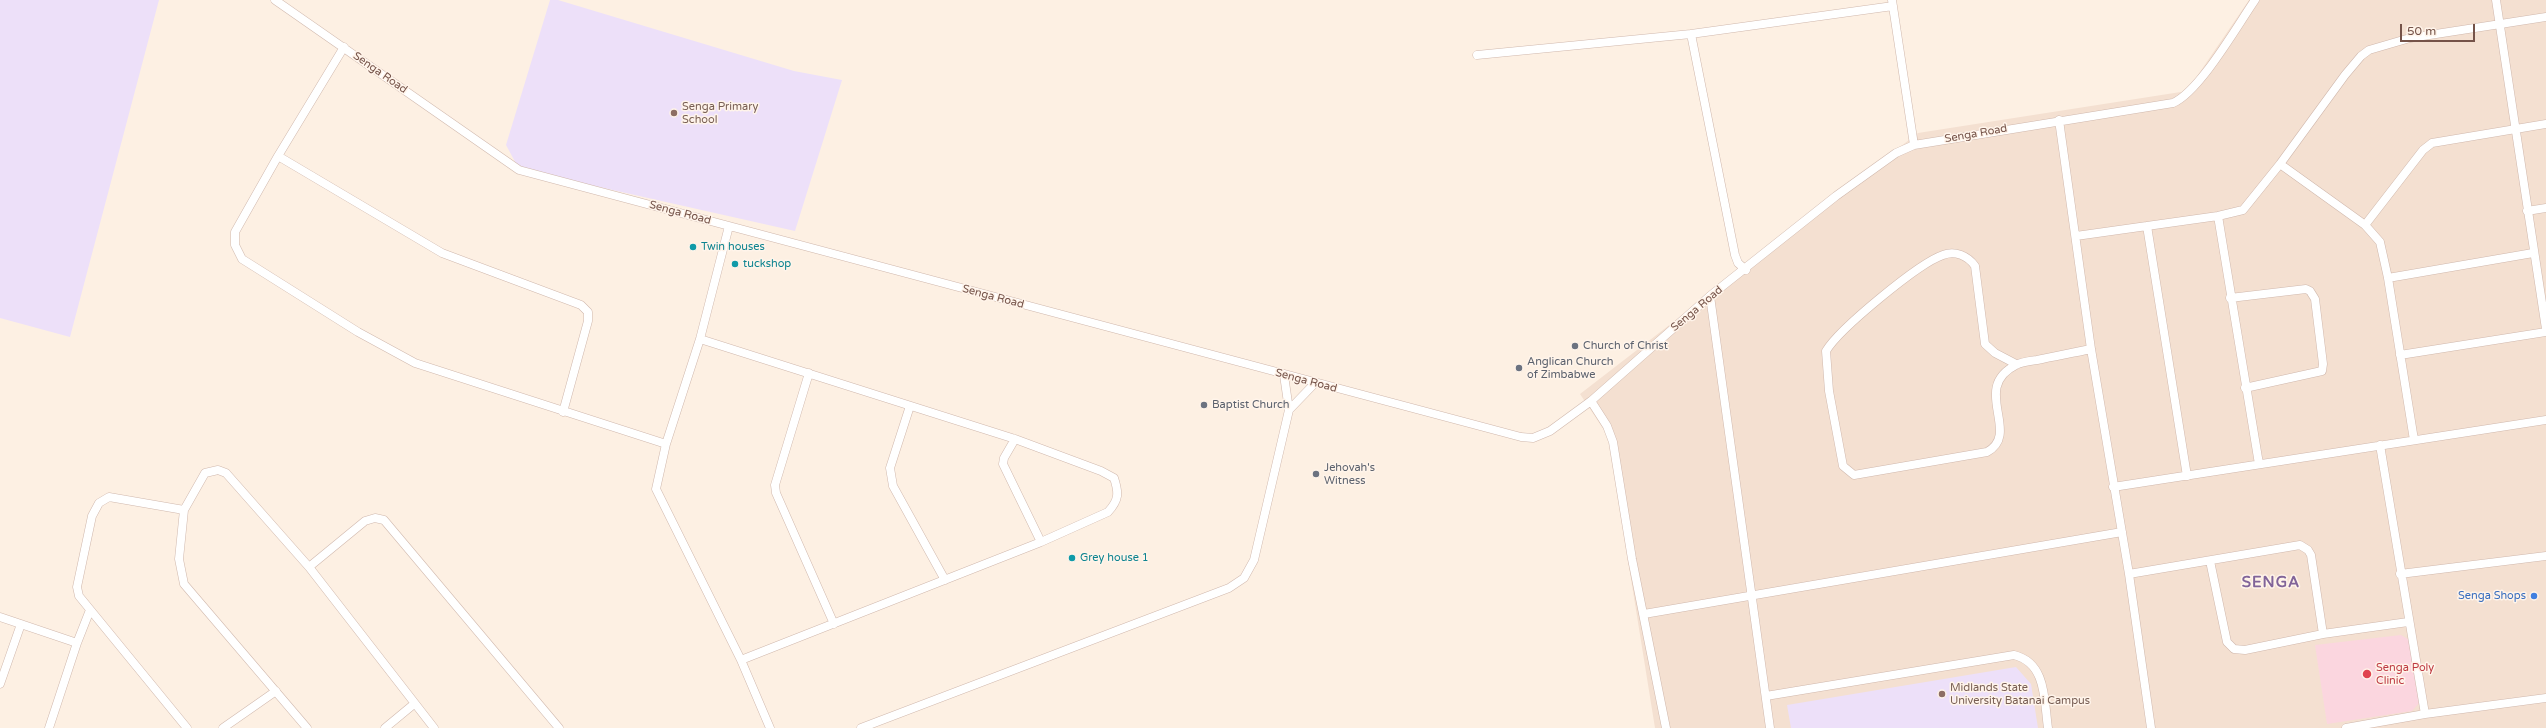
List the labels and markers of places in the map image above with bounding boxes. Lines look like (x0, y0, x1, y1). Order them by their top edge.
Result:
place label: Senga Primary School (682, 100, 758, 126)
marker: Senga Primary School (669, 108, 679, 118)
place label: Twin houses (701, 240, 765, 254)
marker: Twin houses (688, 242, 698, 252)
place label: tuckshop (743, 257, 791, 271)
marker: tuckshop (730, 259, 740, 269)
place label: Church of Christ (1583, 339, 1668, 353)
marker: Church of Christ (1570, 341, 1580, 351)
place label: Anglican Church of Zimbabwe (1527, 355, 1613, 381)
marker: Anglican Church of Zimbabwe (1514, 363, 1524, 373)
place label: Baptist Church (1212, 398, 1290, 412)
marker: Baptist Church (1199, 400, 1209, 410)
place label: Jehovah's Witness (1324, 461, 1375, 487)
marker: Jehovah's Witness (1311, 469, 1321, 479)
place label: Grey house 1 (1080, 551, 1149, 565)
marker: Grey house 1 (1067, 553, 1077, 563)
place label: Senga Shops (2458, 589, 2526, 603)
marker: Senga Shops (2529, 591, 2539, 601)
place label: Senga Poly Clinic (2376, 661, 2434, 687)
marker: Senga Poly Clinic (2361, 668, 2373, 680)
place label: Midlands State University Batanai Campus (1950, 681, 2090, 707)
marker: Midlands State University Batanai Campus (1937, 689, 1947, 699)

